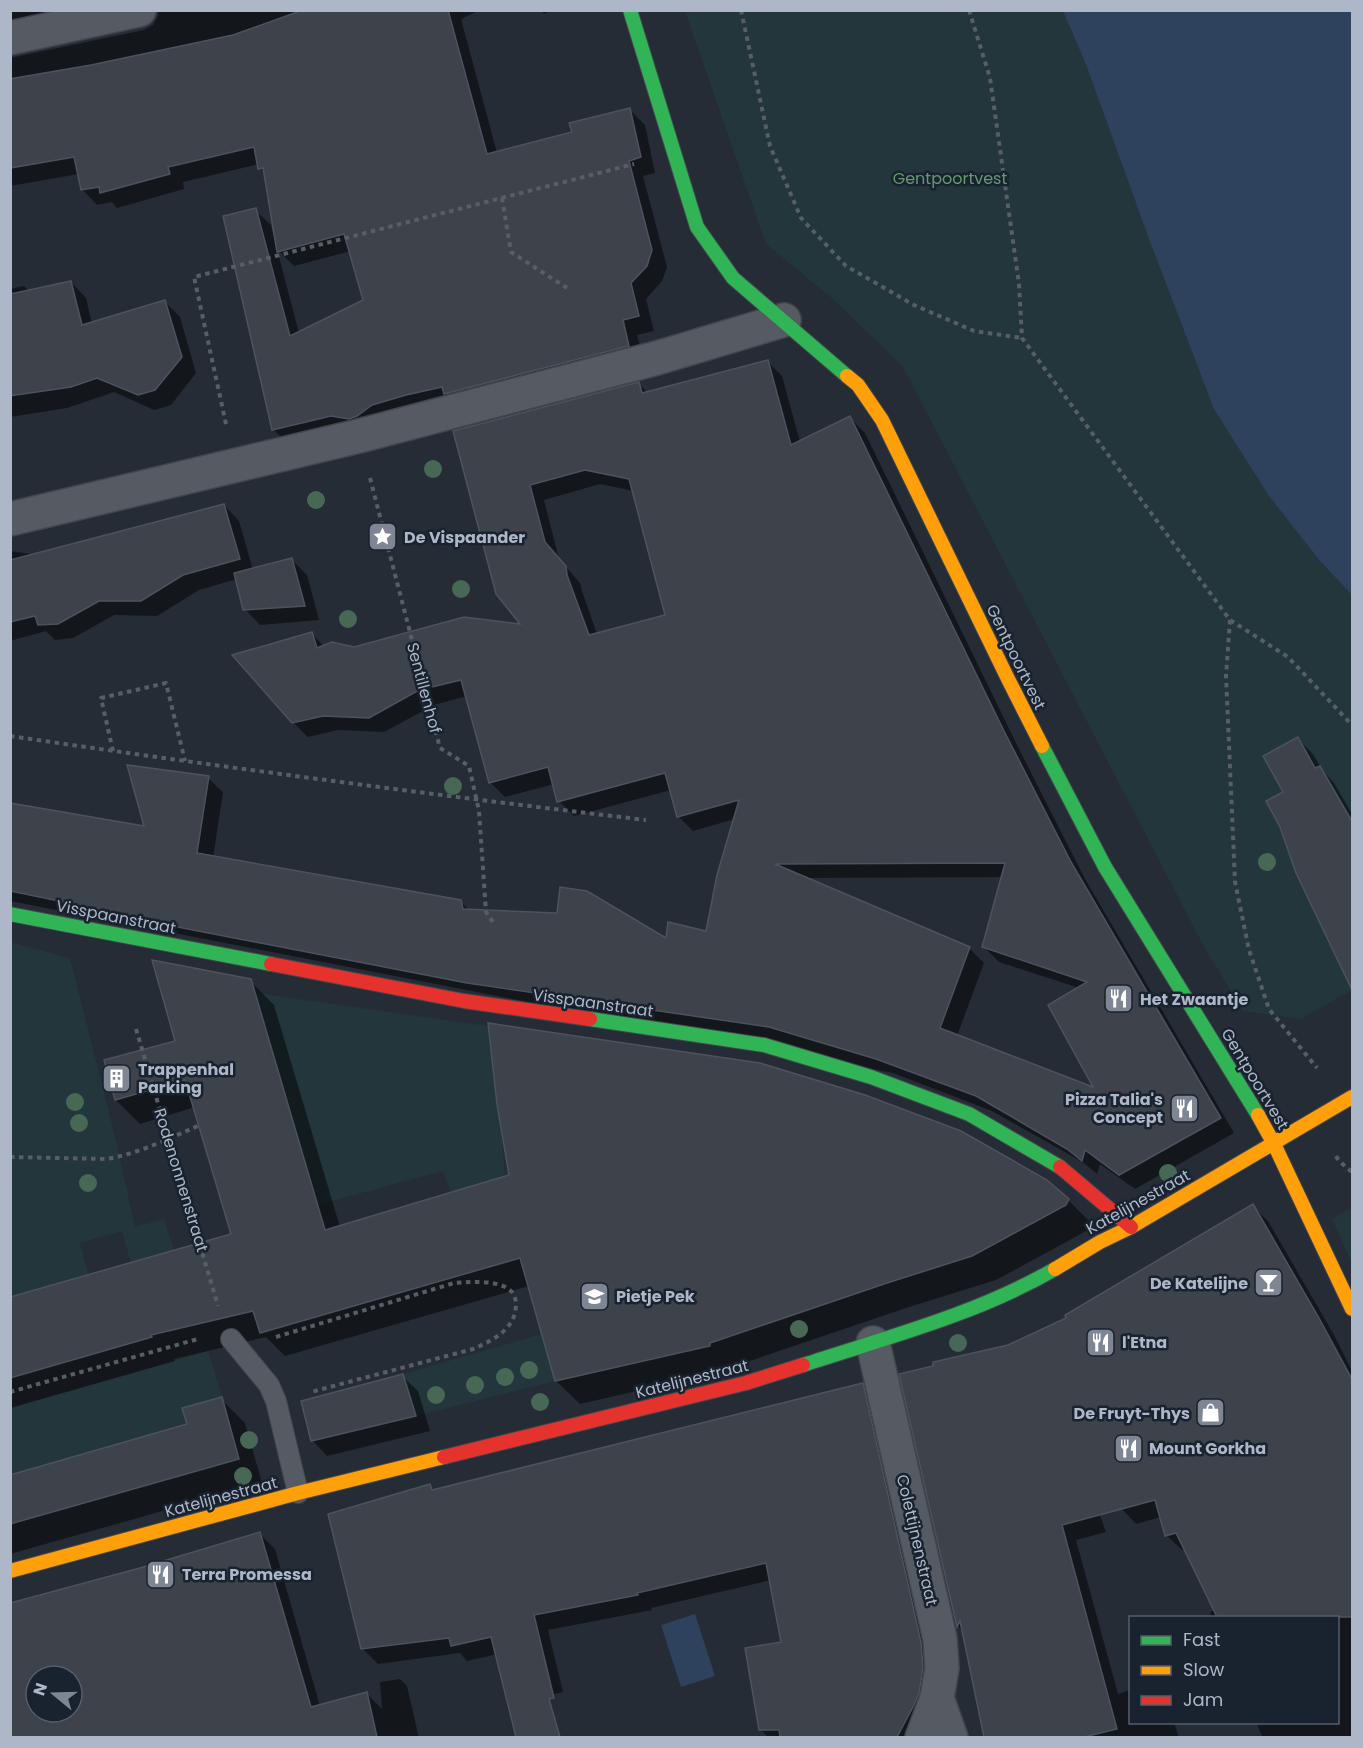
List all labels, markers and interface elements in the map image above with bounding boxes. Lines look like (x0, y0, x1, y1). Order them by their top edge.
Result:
park label: Gentpoortvest (893, 167, 1007, 190)
place icon: De Vispaander (367, 521, 399, 553)
place label: De Vispaander (404, 526, 525, 549)
street label: Gentpoortvest (981, 600, 1052, 714)
street label: Sentillenhof (401, 640, 447, 736)
street label: Visspaanstraat (54, 894, 178, 940)
street label: Visspaanstraat (531, 983, 655, 1023)
restaurant icon: Het Zwaantje (1103, 983, 1135, 1015)
place label: Het Zwaantje (1140, 988, 1249, 1011)
street label: Gentpoortvest (1216, 1024, 1294, 1134)
place label: Trappenhal Parking (138, 1058, 234, 1099)
building icon: Trappenhal Parking (101, 1062, 133, 1094)
place label: Pizza Talia's Concept (1065, 1088, 1163, 1129)
restaurant icon: Pizza Talia's Concept (1168, 1092, 1200, 1124)
street label: Rodenonnenstraat (148, 1105, 214, 1255)
street label: Katelijnestraat (1082, 1164, 1194, 1240)
bar icon: De Katelijne (1253, 1267, 1285, 1299)
place label: De Katelijne (1150, 1272, 1248, 1295)
school or university icon: Pietje Pek (579, 1280, 611, 1312)
place label: Pietje Pek (616, 1285, 695, 1308)
restaurant icon: l'Etna (1085, 1326, 1117, 1358)
place label: l'Etna (1122, 1331, 1167, 1354)
street label: Katelijnestraat (633, 1354, 751, 1404)
shop icon: De Fruyt-Thys (1195, 1397, 1227, 1429)
place label: De Fruyt-Thys (1074, 1402, 1190, 1425)
restaurant icon: Mount Gorkha (1112, 1432, 1144, 1464)
place label: Mount Gorkha (1149, 1437, 1266, 1460)
street label: Katelijnestraat (162, 1471, 280, 1523)
street label: Colettijnenstraat (891, 1472, 943, 1608)
restaurant icon: Terra Promessa (145, 1558, 177, 1590)
place label: Terra Promessa (182, 1563, 312, 1586)
legend (1129, 1616, 1339, 1724)
text: Fast (1183, 1627, 1220, 1652)
text: Slow (1183, 1657, 1225, 1682)
north arrow (24, 1664, 84, 1724)
text: N (27, 1680, 53, 1699)
text: Jam (1183, 1687, 1223, 1712)

